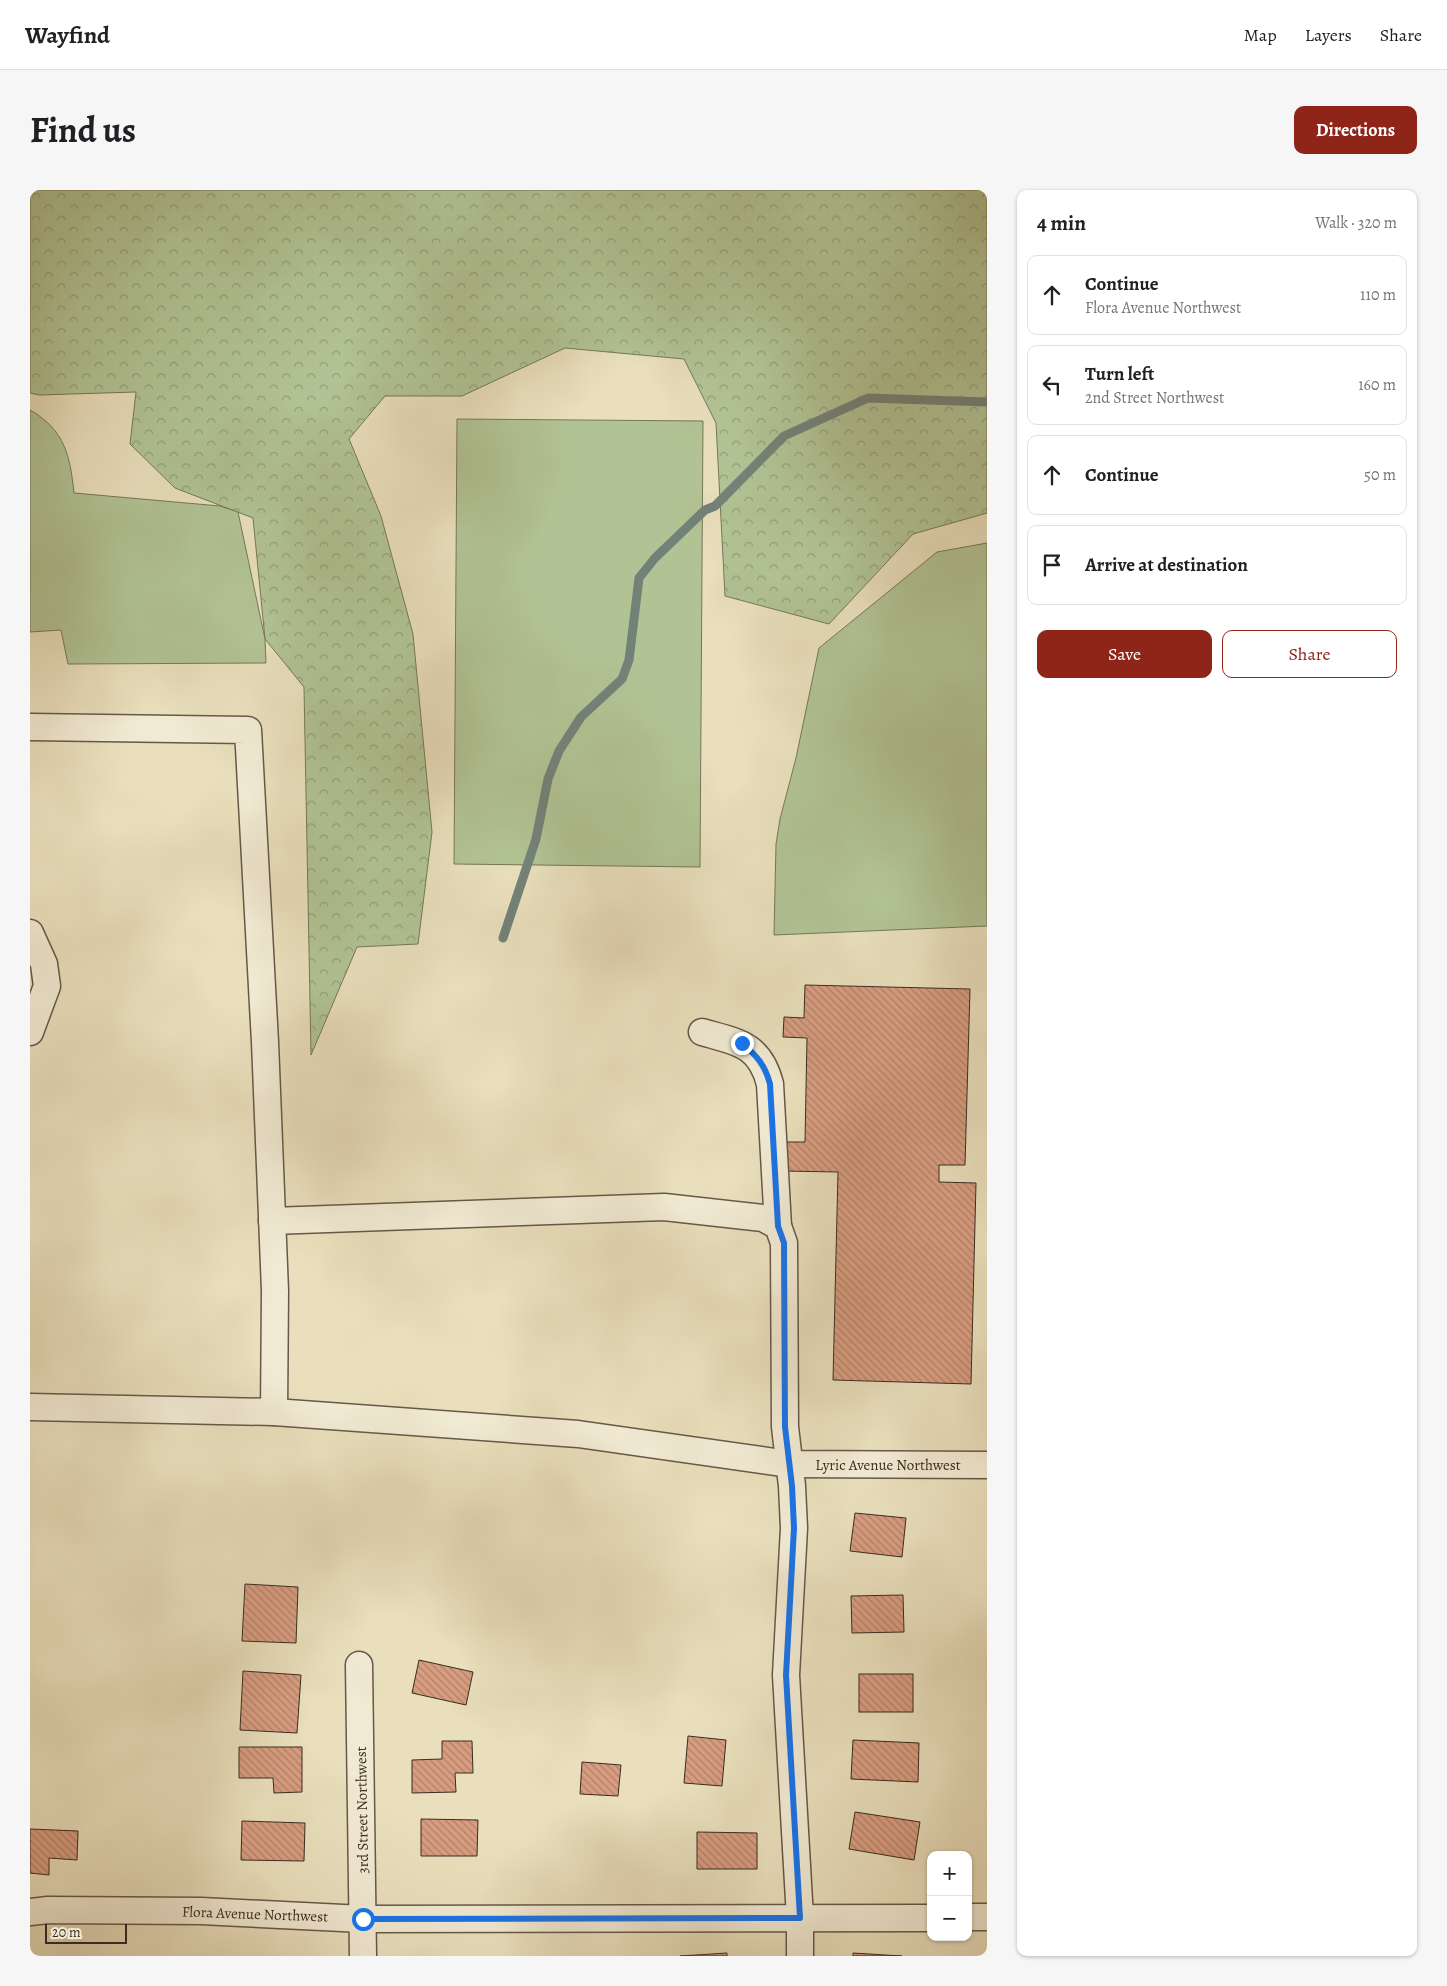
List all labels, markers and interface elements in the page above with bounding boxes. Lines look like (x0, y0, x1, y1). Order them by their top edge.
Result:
text: Wayfind (25, 19, 110, 51)
text: Map (1244, 23, 1277, 47)
text: Layers (1305, 23, 1352, 47)
text: Share (1380, 23, 1422, 47)
text: Find us (30, 106, 136, 154)
button: Directions (1294, 106, 1417, 154)
text: 4 min (1037, 209, 1086, 237)
text: Walk · 320 m (1315, 212, 1397, 234)
text: Continue (1085, 271, 1159, 297)
icon: ahead (1038, 281, 1066, 309)
text: 110 m (1360, 284, 1396, 306)
text: Flora Avenue Northwest (1085, 297, 1241, 319)
text: Turn left (1085, 361, 1154, 387)
icon: left (1038, 371, 1066, 399)
text: 160 m (1358, 374, 1396, 396)
text: 2nd Street Northwest (1085, 387, 1224, 409)
icon: ahead (1038, 461, 1066, 489)
text: Continue (1085, 462, 1159, 488)
text: 50 m (1364, 464, 1396, 486)
icon: arrive (1038, 551, 1066, 579)
text: Arrive at destination (1085, 552, 1248, 578)
button: Save (1037, 630, 1212, 678)
button: Share (1222, 630, 1397, 678)
route end (731, 1032, 754, 1055)
street label: Lyric Avenue Northwest (815, 1455, 961, 1475)
street label: 3rd Street Northwest (351, 1746, 373, 1874)
map controls (927, 1851, 972, 1941)
button: + (927, 1851, 972, 1896)
button: − (927, 1896, 972, 1941)
street label: Flora Avenue Northwest (181, 1901, 329, 1927)
route start (352, 1908, 375, 1931)
scale bar (45, 1921, 128, 1944)
text: 20 m (52, 1923, 81, 1942)

